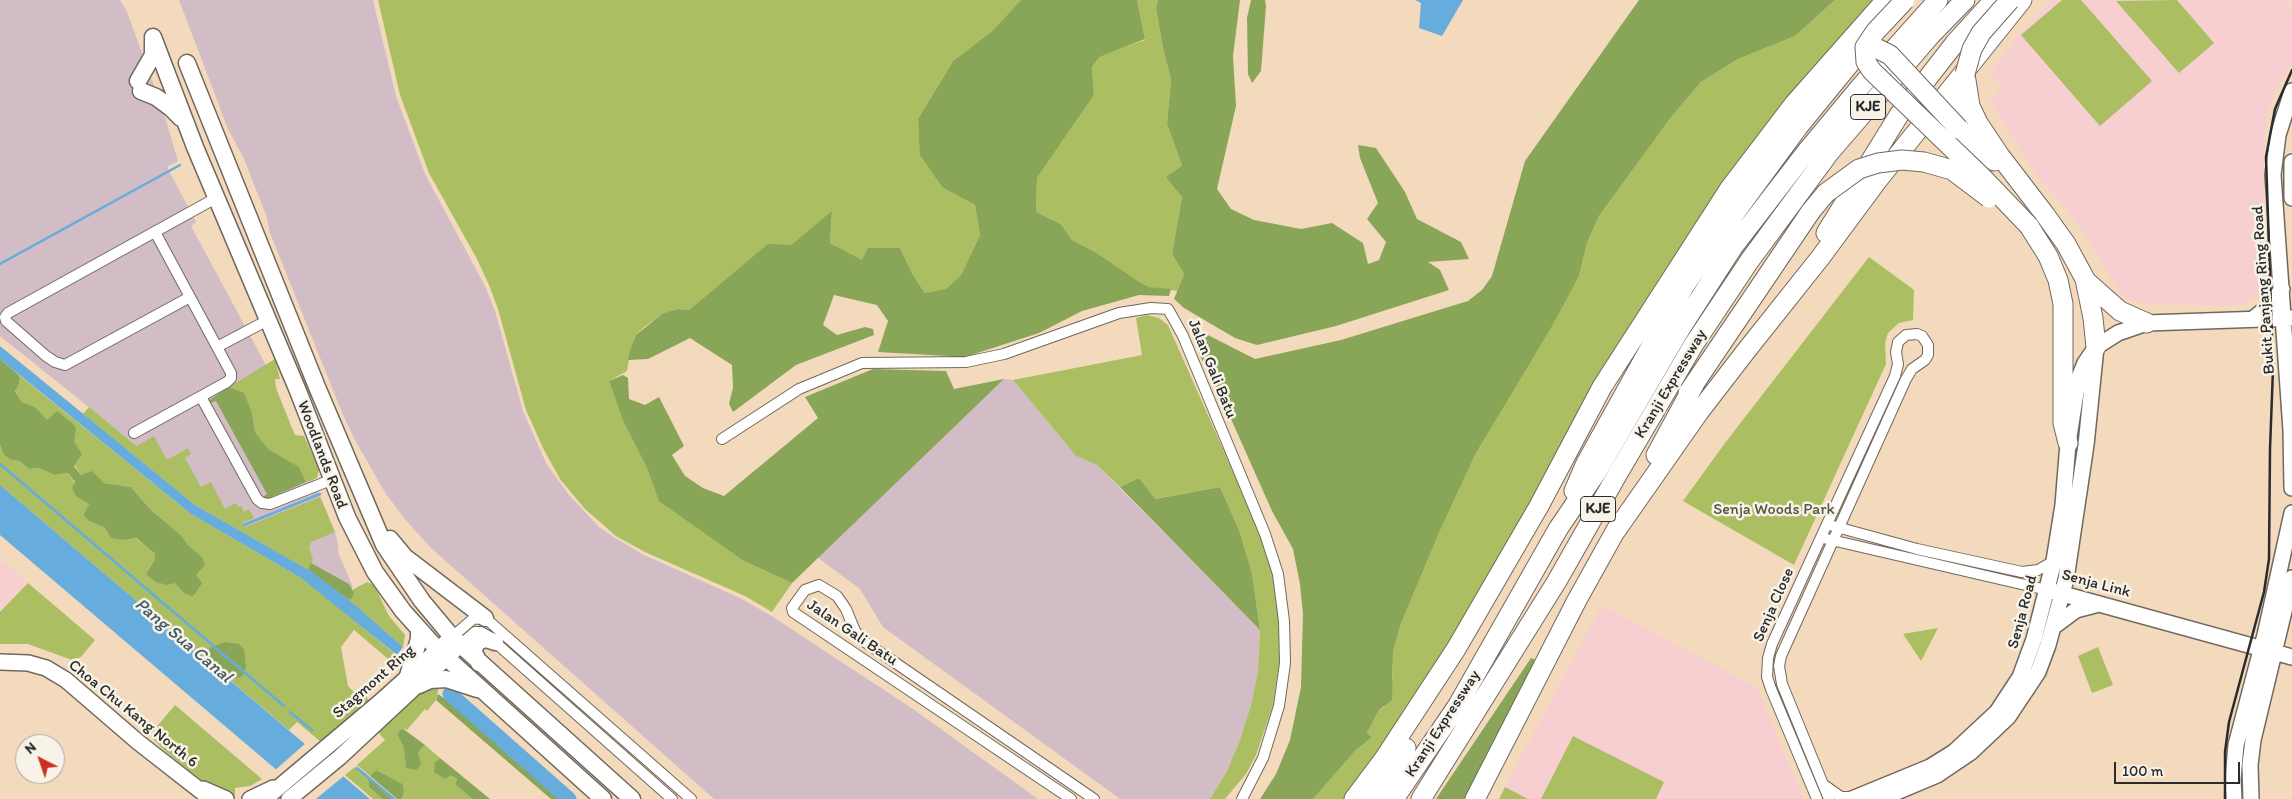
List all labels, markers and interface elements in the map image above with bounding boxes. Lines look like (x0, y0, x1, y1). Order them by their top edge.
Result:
road number: KJE (1850, 94, 1886, 120)
street label: Bukit Panjang Ring Road (2249, 205, 2279, 375)
street label: Jalan Gali Batu (1183, 317, 1241, 421)
street label: Kranji Expressway (1631, 326, 1711, 442)
street label: Woodlands Road (293, 398, 351, 512)
road number: KJE (1580, 496, 1616, 522)
park label: Senja Woods Park (1713, 500, 1835, 520)
street label: Senja Close (1749, 565, 1799, 645)
street label: Senja Link (2059, 566, 2133, 602)
street label: Senja Road (2004, 573, 2042, 651)
water label: Pang Sua Canal (130, 594, 236, 688)
street label: Jalan Gali Batu (803, 596, 901, 670)
street label: Stagmont Ring (329, 641, 419, 723)
street label: Choa Chu Kang North 6 (64, 656, 202, 772)
street label: Kranji Expressway (1401, 667, 1485, 781)
north arrow (15, 734, 65, 784)
text: N (21, 739, 40, 758)
scale bar (2117, 752, 2243, 784)
text: 100 m (2122, 762, 2163, 780)

